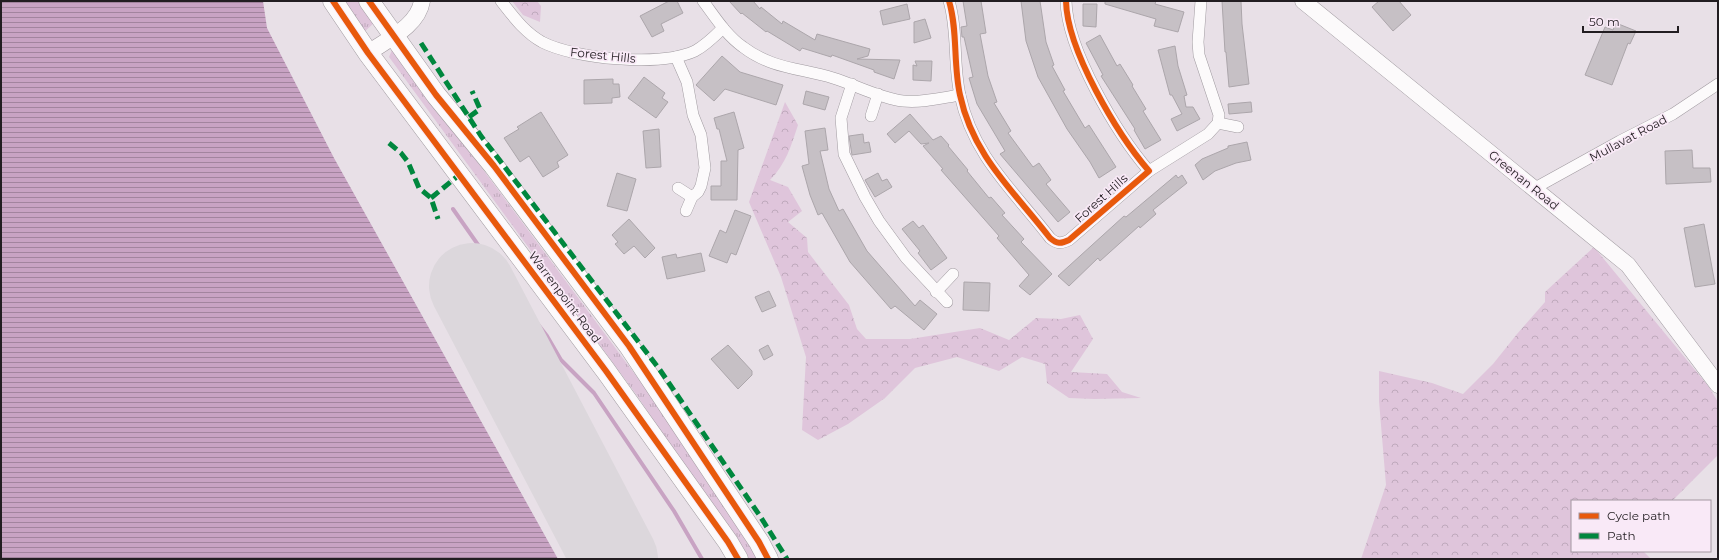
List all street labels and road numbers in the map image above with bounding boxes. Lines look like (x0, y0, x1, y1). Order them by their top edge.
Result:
street label: Forest Hills (569, 44, 637, 66)
street label: Mullavat Road (1587, 111, 1669, 165)
street label: Greenan Road (1486, 147, 1562, 213)
street label: Forest Hills (1071, 170, 1131, 226)
street label: Warrenpoint Road (526, 248, 604, 346)

